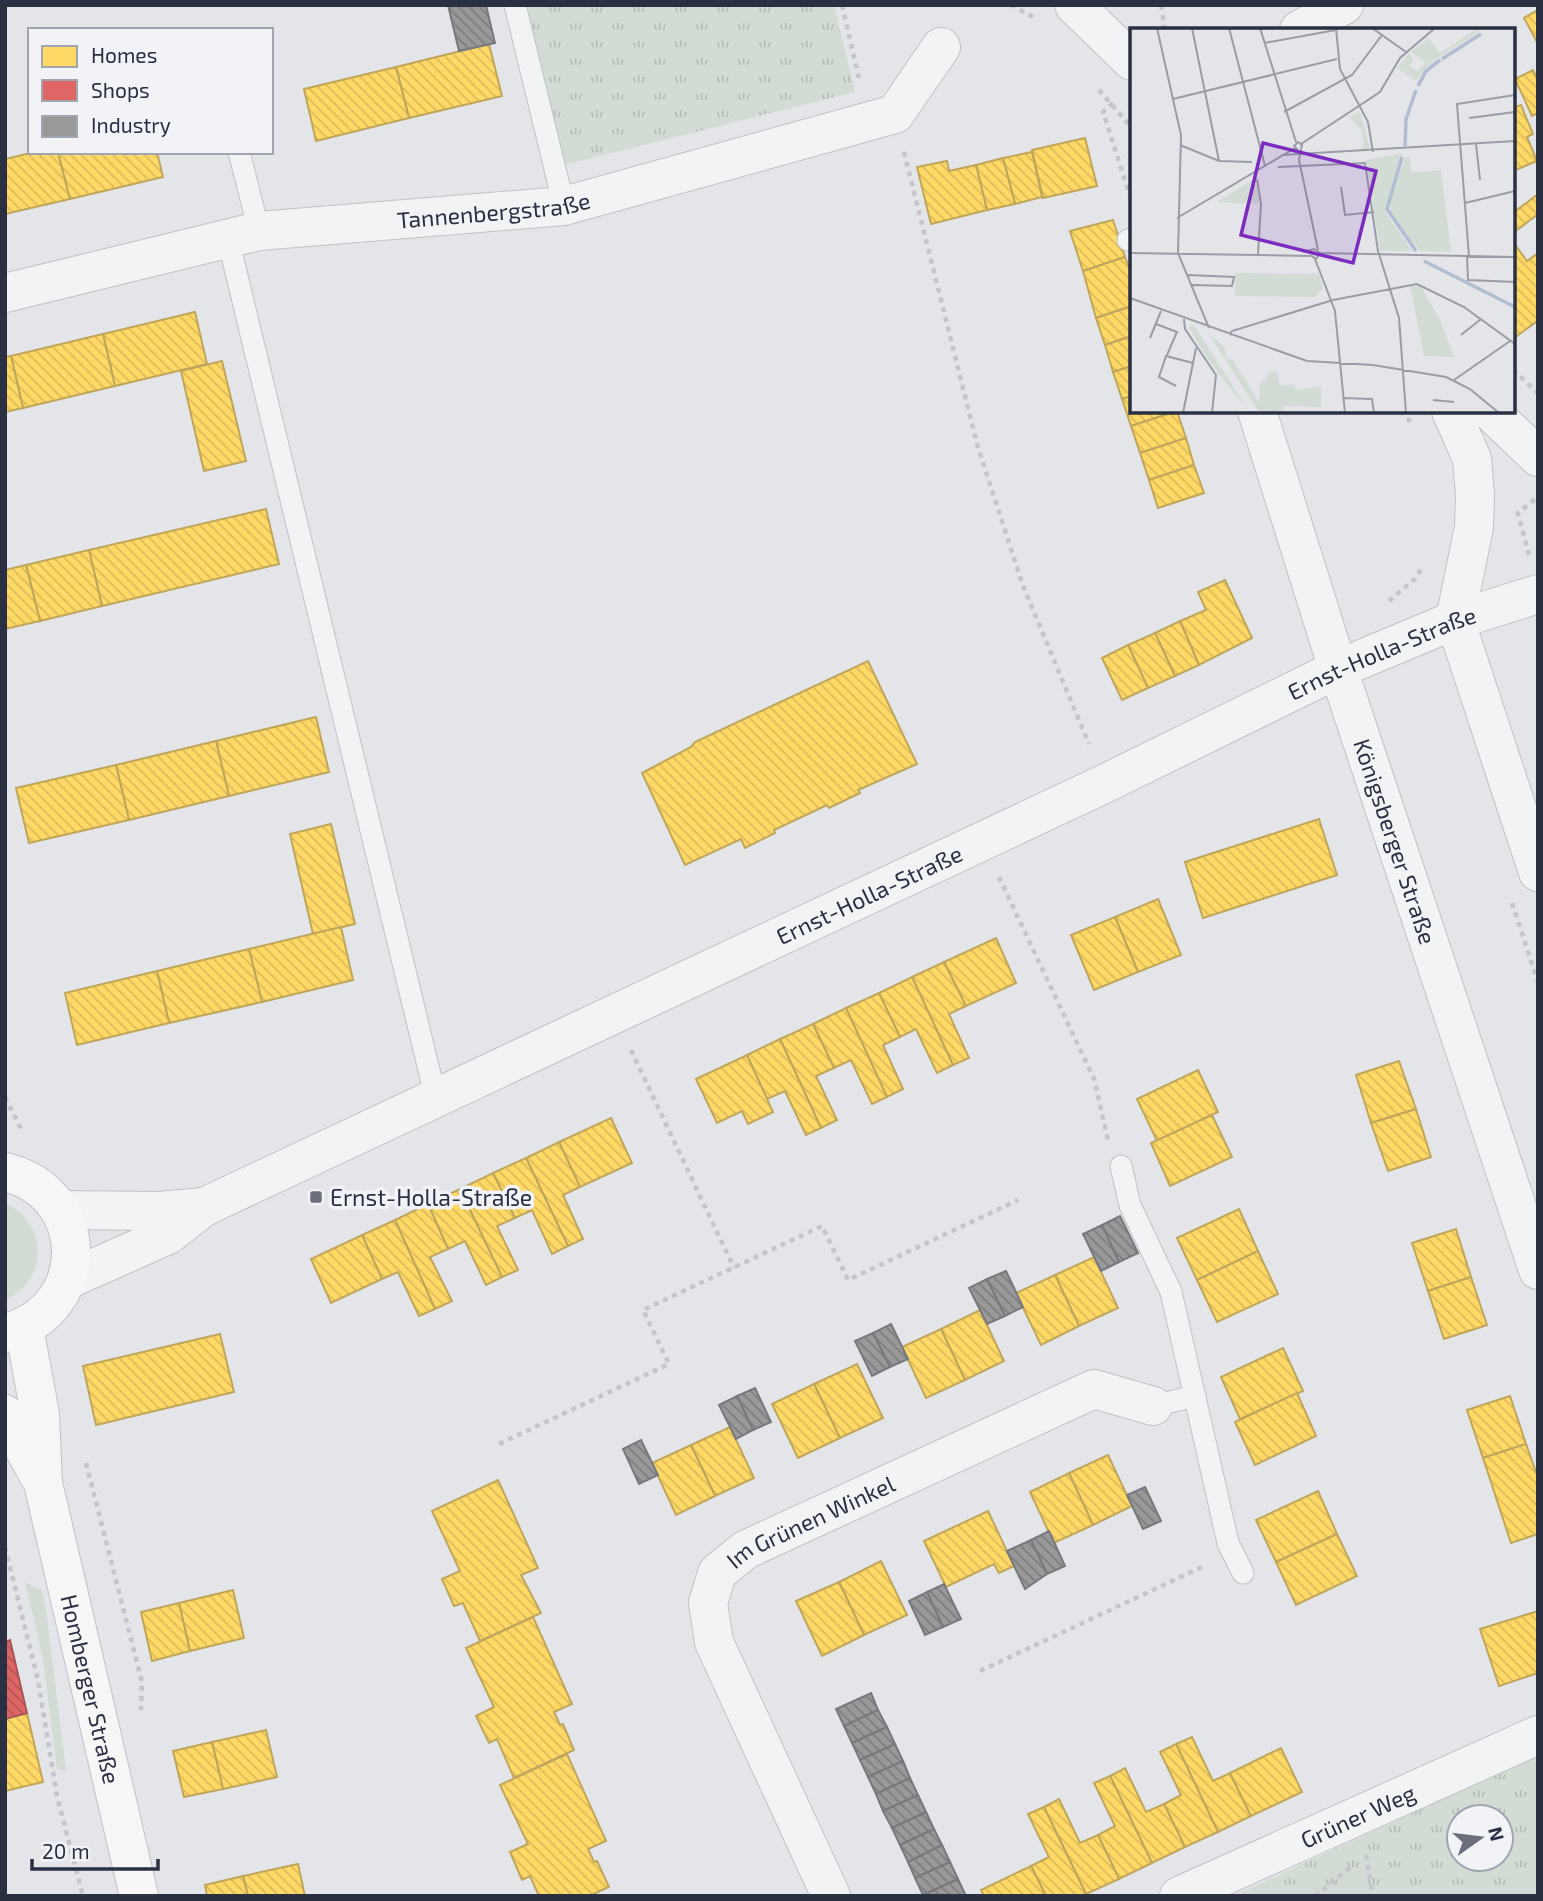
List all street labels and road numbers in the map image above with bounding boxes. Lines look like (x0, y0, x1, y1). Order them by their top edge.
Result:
street label: Tannenbergstraße (396, 185, 593, 234)
street label: Ernst-Holla-Straße (1283, 600, 1479, 706)
street label: Königsberger Straße (1348, 735, 1443, 948)
street label: Ernst-Holla-Straße (772, 839, 967, 950)
street label: Im Grünen Winkel (720, 1469, 899, 1574)
street label: Homberger Straße (55, 1592, 126, 1786)
street label: Grüner Weg (1296, 1778, 1420, 1854)

